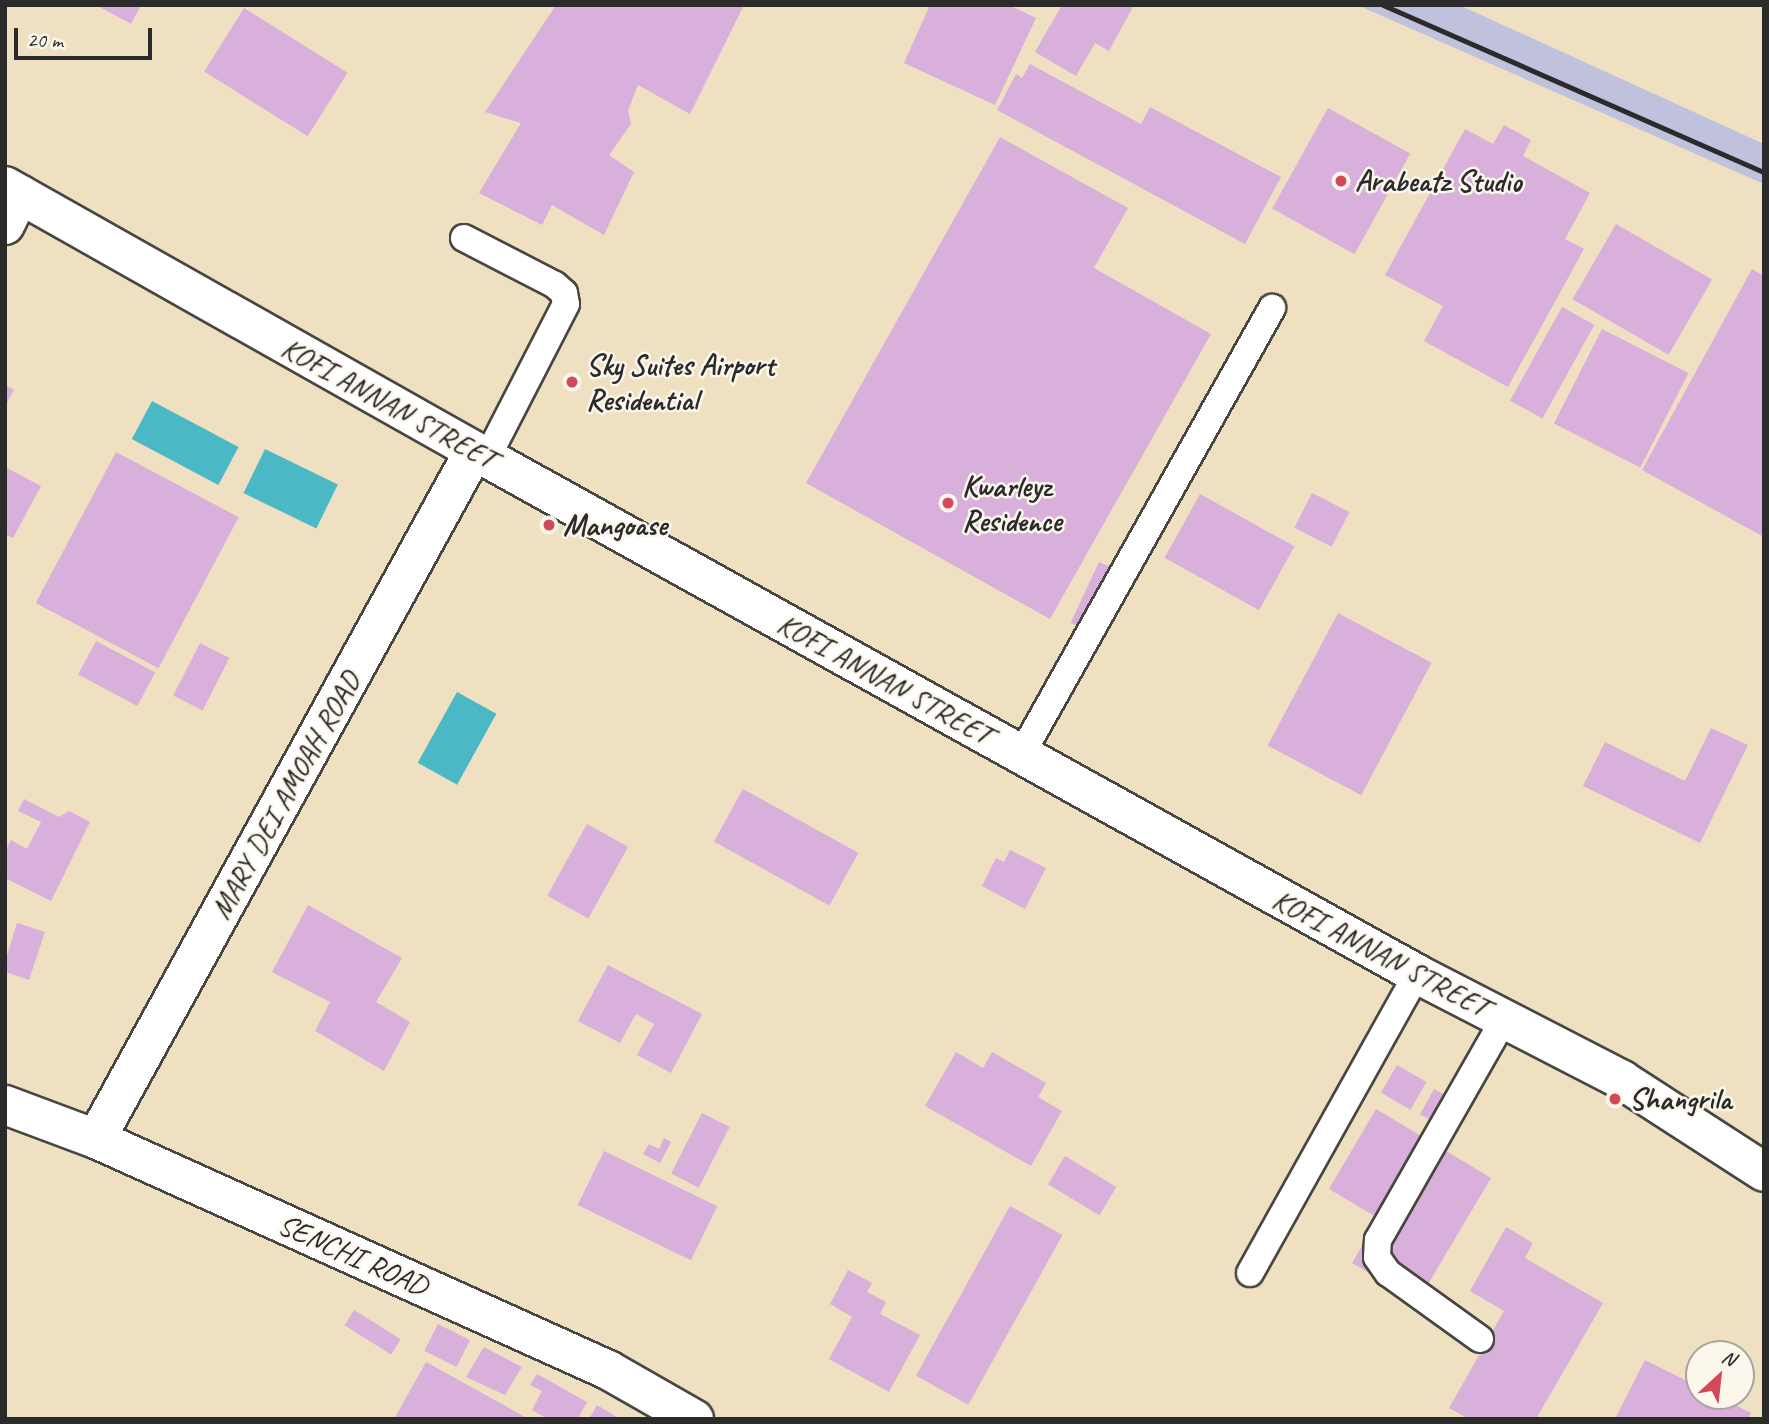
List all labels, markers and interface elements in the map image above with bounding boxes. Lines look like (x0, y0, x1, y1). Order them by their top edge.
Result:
scale bar (18, 14, 156, 58)
text: 20 m (27, 27, 63, 53)
place label: Arabeatz Studio (1355, 163, 1522, 199)
marker: Arabeatz Studio (1333, 173, 1349, 189)
street label: KOFI ANNAN STREET (275, 329, 503, 477)
place label: Sky Suites Airport Residential (586, 347, 774, 418)
marker: Sky Suites Airport Residential (564, 374, 580, 390)
place label: Kwarleyz Residence (962, 468, 1061, 538)
marker: Kwarleyz Residence (940, 495, 956, 511)
place label: Mangoase (563, 507, 667, 543)
marker: Mangoase (541, 517, 557, 533)
street label: KOFI ANNAN STREET (771, 605, 999, 753)
street label: MARY DEI AMOAH ROAD (202, 665, 368, 925)
street label: KOFI ANNAN STREET (1267, 881, 1495, 1025)
place label: Shangrila (1629, 1081, 1731, 1117)
marker: Shangrila (1607, 1091, 1623, 1107)
street label: SENCHI ROAD (272, 1206, 434, 1304)
north arrow (1685, 1340, 1755, 1410)
text: N (1718, 1345, 1739, 1371)

